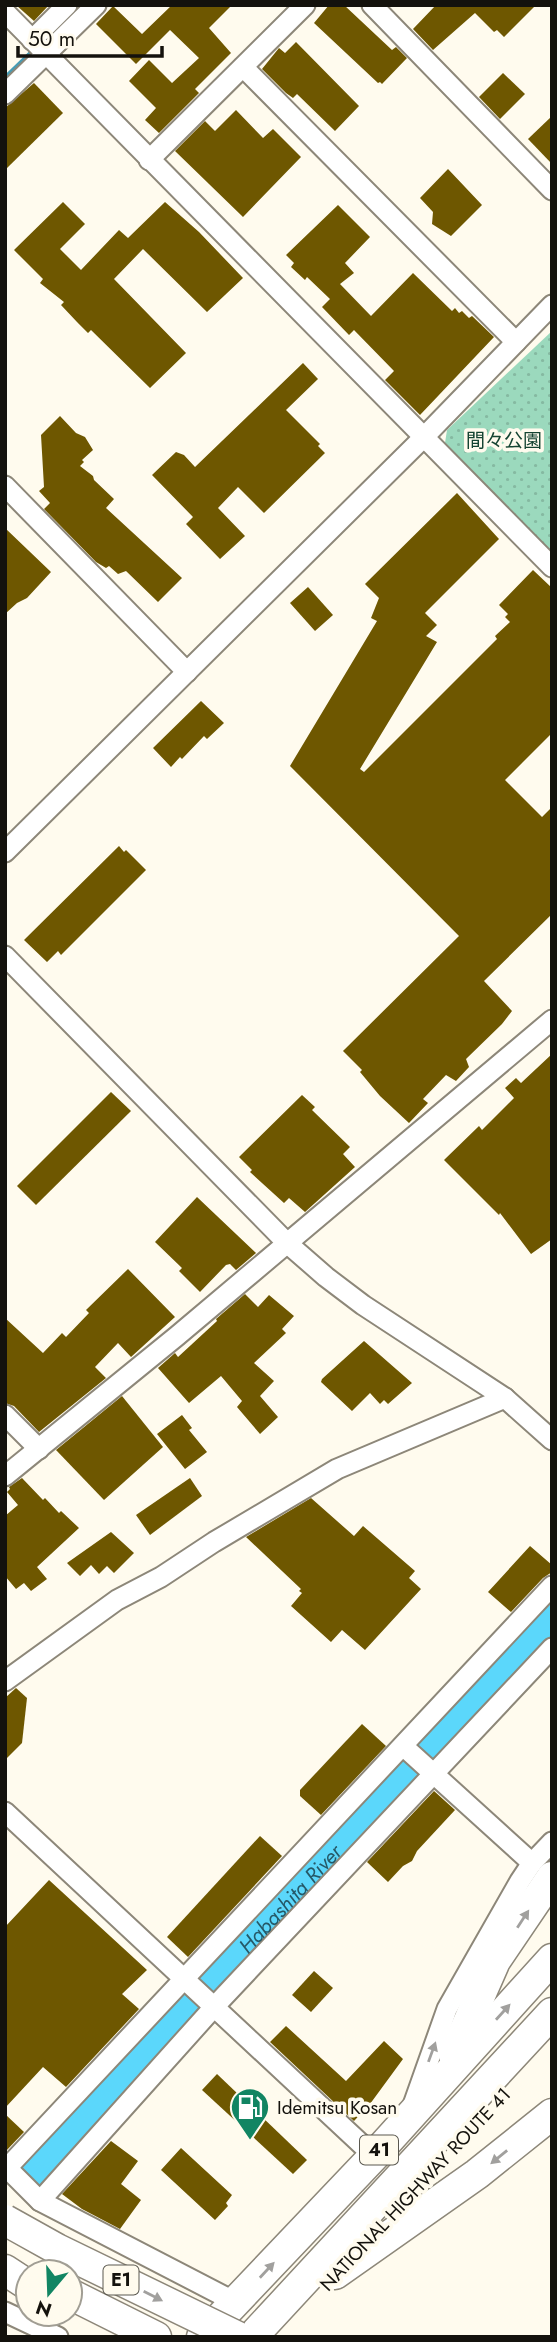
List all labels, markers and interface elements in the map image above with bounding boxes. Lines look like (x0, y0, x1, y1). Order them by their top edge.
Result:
scale bar (18, 14, 161, 58)
text: 50 m (28, 24, 75, 54)
park label: 間々公園 (466, 427, 542, 454)
water label: Habashita River (232, 1837, 350, 1960)
one-way arrow (516, 1909, 529, 1928)
one-way arrow (495, 2004, 511, 2021)
one-way arrow (427, 2041, 438, 2062)
street label: NATIONAL HIGHWAY ROUTE 41 (314, 2082, 517, 2297)
fuel station icon: Idemitsu Kosan (229, 2086, 271, 2141)
place label: Idemitsu Kosan (277, 2094, 397, 2121)
road number: 41 (360, 2136, 398, 2164)
one-way arrow (490, 2149, 508, 2164)
north arrow (14, 2258, 84, 2328)
one-way arrow (259, 2261, 275, 2279)
road number: E1 (104, 2266, 138, 2294)
one-way arrow (143, 2291, 163, 2302)
text: N (32, 2293, 55, 2324)

